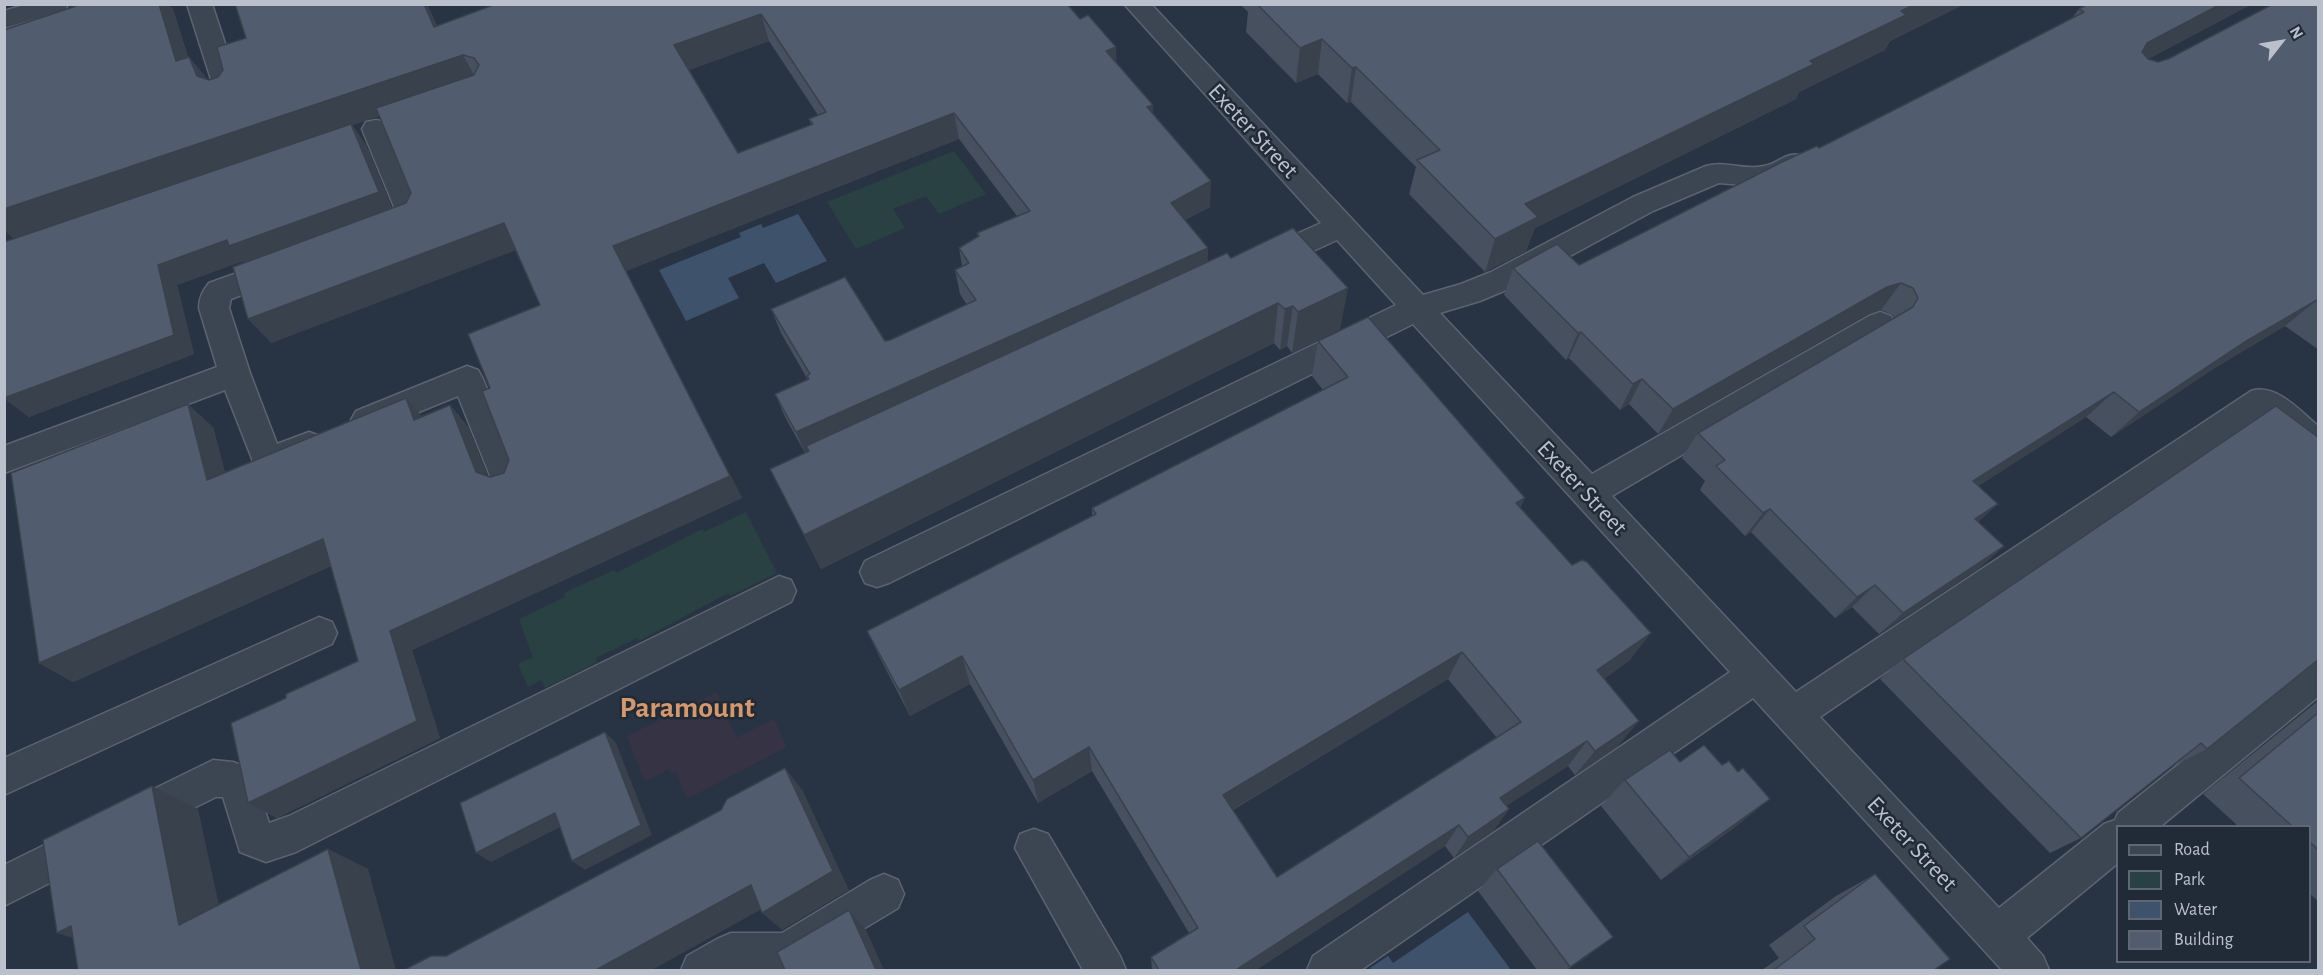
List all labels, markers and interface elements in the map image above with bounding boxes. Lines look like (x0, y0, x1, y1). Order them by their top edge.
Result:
north arrow (2251, 12, 2311, 72)
text: N (2287, 24, 2306, 42)
street label: Exeter Street (1202, 78, 1304, 184)
street label: Exeter Street (1531, 435, 1633, 541)
district label: Paramount (619, 690, 755, 726)
street label: Exeter Street (1861, 791, 1963, 897)
legend (2116, 825, 2311, 963)
text: Road (2174, 841, 2210, 859)
text: Park (2174, 871, 2205, 889)
text: Water (2174, 901, 2217, 919)
text: Building (2174, 931, 2233, 949)

